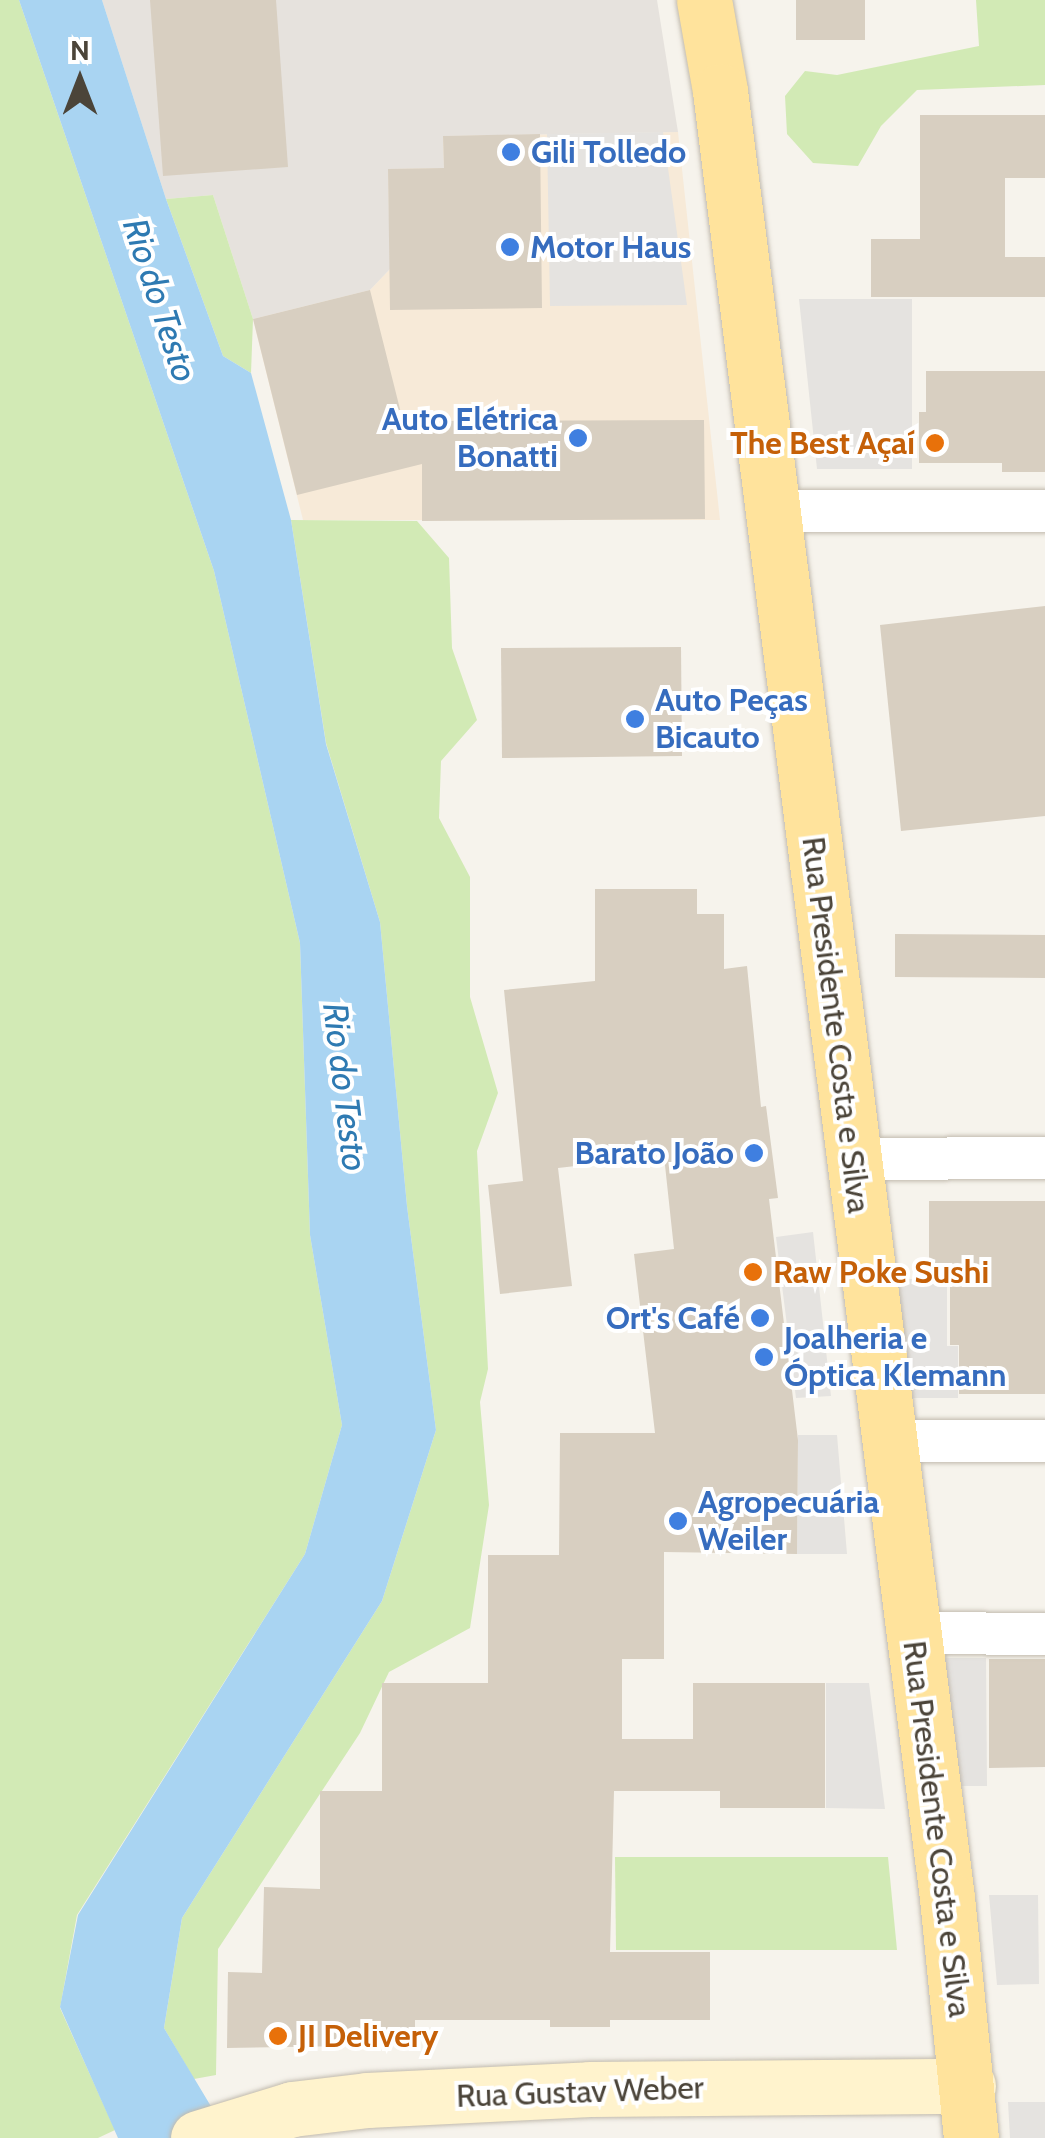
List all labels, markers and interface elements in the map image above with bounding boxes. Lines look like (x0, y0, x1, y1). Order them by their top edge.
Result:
north arrow (30, 30, 130, 130)
text: N (70, 33, 90, 67)
place label: Gili Tolledo (531, 133, 686, 171)
marker: Gili Tolledo (500, 141, 522, 163)
water label: Rio do Testo (114, 213, 206, 387)
place label: Motor Haus (530, 228, 691, 266)
marker: Motor Haus (499, 236, 521, 258)
place label: Auto Elétrica Bonatti (382, 401, 558, 476)
place label: The Best Açaí (730, 424, 915, 462)
marker: Auto Elétrica Bonatti (567, 427, 589, 449)
marker: The Best Açaí (924, 432, 946, 454)
place label: Auto Peças Bicauto (655, 682, 808, 757)
marker: Auto Peças Bicauto (624, 708, 646, 730)
street label: Rua Presidente Costa e Silva (794, 835, 878, 1215)
water label: Rio do Testo (314, 1000, 376, 1174)
place label: Barato João (575, 1134, 734, 1172)
marker: Barato João (743, 1142, 765, 1164)
place label: Raw Poke Sushi (773, 1253, 989, 1291)
marker: Raw Poke Sushi (742, 1261, 764, 1283)
place label: Ort's Café (606, 1299, 740, 1337)
marker: Ort's Café (749, 1307, 771, 1329)
place label: Joalheria e Óptica Klemann (784, 1320, 1006, 1395)
marker: Joalheria e Óptica Klemann (753, 1346, 775, 1368)
place label: Agropecuária Weiler (698, 1484, 879, 1559)
marker: Agropecuária Weiler (667, 1510, 689, 1532)
street label: Rua Presidente Costa e Silva (895, 1639, 979, 2019)
place label: JI Delivery (298, 2017, 438, 2055)
marker: JI Delivery (267, 2025, 289, 2047)
street label: Rua Gustav Weber (456, 2068, 704, 2116)

